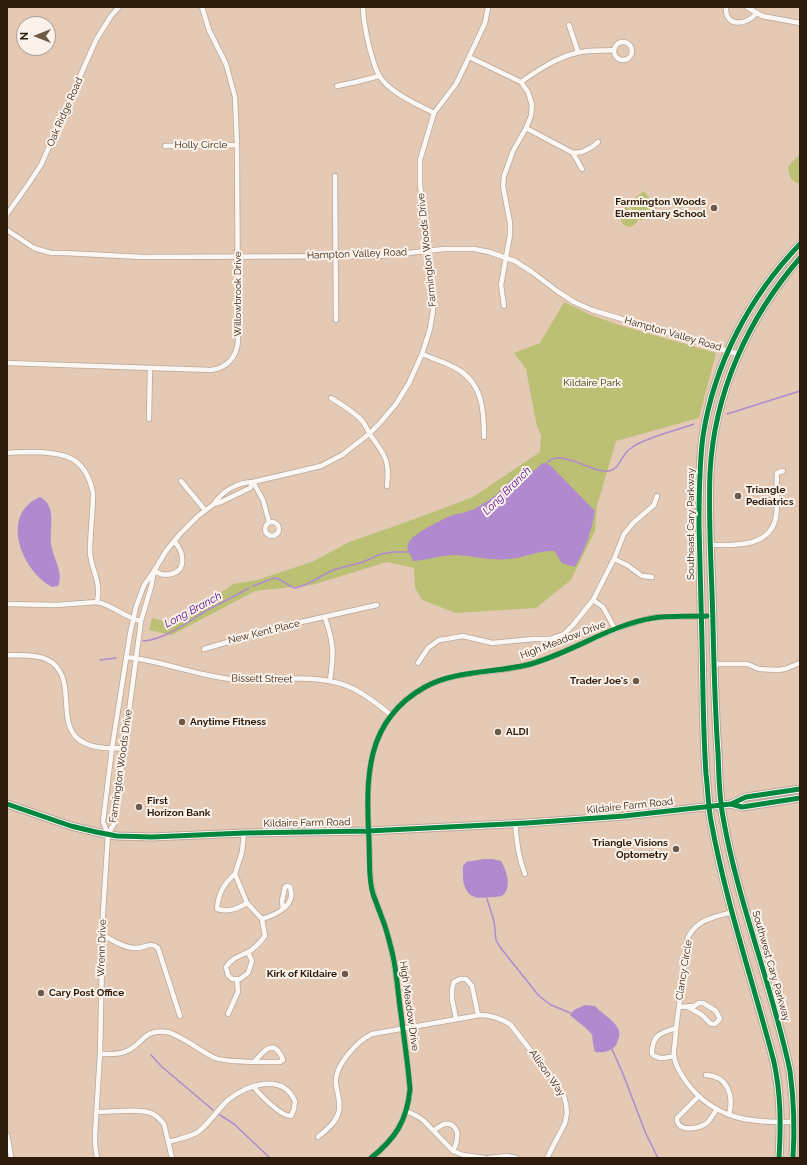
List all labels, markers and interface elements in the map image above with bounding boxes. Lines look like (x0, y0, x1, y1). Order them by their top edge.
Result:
north arrow (16, 16, 56, 56)
text: N (18, 32, 31, 40)
street label: Oak Ridge Road (44, 76, 86, 148)
street label: Holly Circle (175, 139, 227, 151)
street label: Farmington Woods Drive (415, 193, 439, 307)
place label: Farmington Woods Elementary School (615, 196, 706, 220)
marker: Farmington Woods Elementary School (709, 203, 719, 213)
street label: Hampton Valley Road (307, 246, 407, 262)
street label: Willowbrook Drive (232, 251, 244, 337)
street label: Hampton Valley Road (623, 314, 723, 354)
park label: Kildaire Park (563, 377, 621, 389)
water label: Long Branch (480, 464, 534, 518)
street label: Southeast Cary Parkway (685, 468, 697, 580)
place label: Triangle Pediatrics (746, 484, 794, 508)
marker: Triangle Pediatrics (733, 491, 743, 501)
water label: Long Branch (162, 589, 224, 631)
street label: New Kent Place (227, 617, 301, 647)
street label: High Meadow Drive (519, 618, 607, 662)
street label: Bissett Street (231, 672, 293, 686)
place label: Trader Joe's (570, 675, 628, 687)
marker: Trader Joe's (631, 676, 641, 686)
street label: Farmington Woods Drive (107, 709, 135, 823)
place label: Anytime Fitness (190, 716, 266, 728)
marker: Anytime Fitness (177, 717, 187, 727)
place label: ALDI (506, 726, 529, 738)
marker: ALDI (493, 727, 503, 737)
place label: First Horizon Bank (147, 795, 210, 818)
street label: Kildaire Farm Road (586, 795, 674, 817)
marker: First Horizon Bank (134, 802, 144, 812)
street label: Kildaire Farm Road (263, 816, 351, 830)
place label: Triangle Visions Optometry (592, 837, 668, 860)
marker: Triangle Visions Optometry (671, 844, 681, 854)
street label: Southwest Cary Parkway (749, 909, 793, 1023)
street label: Wrenn Drive (95, 919, 109, 977)
street label: Clancy Circle (673, 939, 695, 1001)
street label: High Meadow Drive (397, 960, 421, 1052)
place label: Kirk of Kildaire (267, 968, 337, 980)
marker: Kirk of Kildaire (340, 969, 350, 979)
place label: Cary Post Office (49, 987, 124, 999)
marker: Cary Post Office (36, 988, 46, 998)
street label: Allison Way (527, 1047, 567, 1099)

